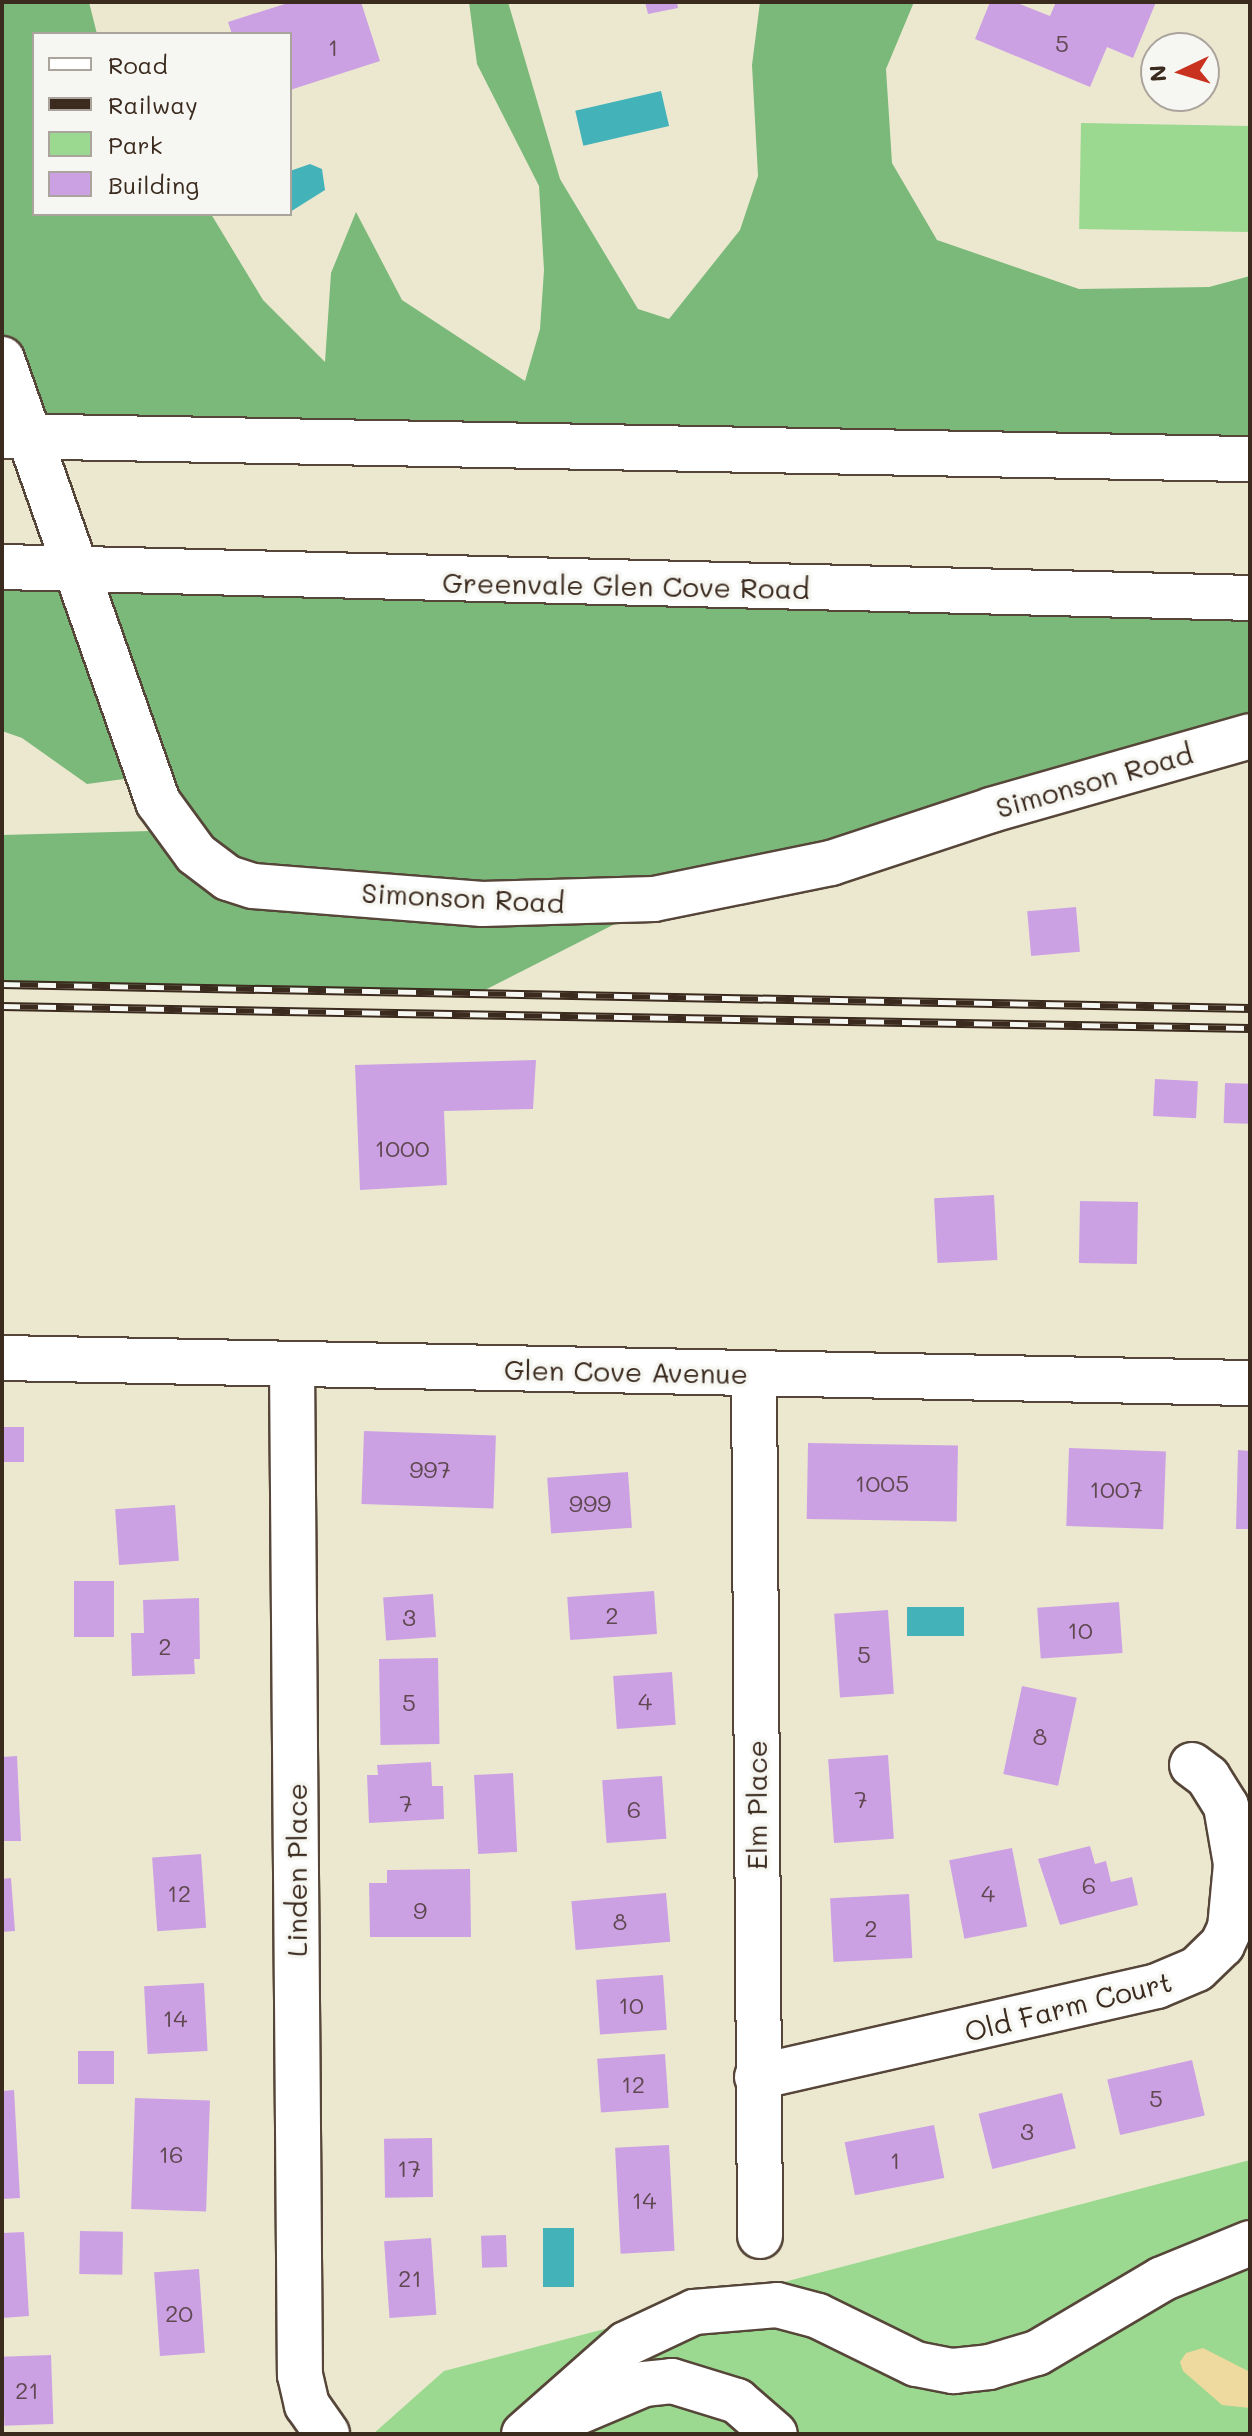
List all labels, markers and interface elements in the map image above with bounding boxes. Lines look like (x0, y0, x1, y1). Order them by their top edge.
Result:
house number: 5 (1055, 29, 1069, 57)
legend (32, 32, 292, 216)
north arrow (1140, 32, 1220, 112)
house number: 1 (328, 33, 338, 61)
text: Road (108, 49, 168, 80)
text: N (1143, 64, 1173, 83)
text: Railway (108, 89, 198, 120)
text: Park (108, 129, 162, 160)
text: Building (108, 169, 199, 200)
street label: Greenvale Glen Cove Road (442, 565, 810, 605)
street label: Simonson Road (992, 736, 1196, 824)
street label: Simonson Road (361, 875, 565, 919)
house number: 1000 (374, 1134, 430, 1162)
street label: Glen Cove Avenue (504, 1352, 748, 1390)
house number: 997 (409, 1455, 451, 1483)
house number: 1005 (855, 1469, 909, 1497)
house number: 1007 (1089, 1475, 1143, 1503)
house number: 999 (569, 1489, 611, 1517)
house number: 2 (605, 1601, 619, 1629)
house number: 3 (402, 1603, 416, 1631)
house number: 10 (1067, 1616, 1093, 1644)
house number: 2 (158, 1632, 172, 1660)
house number: 5 (857, 1640, 871, 1668)
house number: 4 (638, 1687, 652, 1715)
house number: 5 (402, 1688, 416, 1716)
house number: 8 (1033, 1722, 1047, 1750)
street label: Elm Place (739, 1740, 773, 1870)
street label: Linden Place (279, 1783, 313, 1957)
house number: 7 (854, 1785, 868, 1813)
house number: 7 (399, 1789, 413, 1817)
house number: 6 (627, 1795, 641, 1823)
house number: 6 (1082, 1871, 1096, 1899)
house number: 12 (167, 1879, 191, 1907)
house number: 4 (981, 1879, 995, 1907)
house number: 9 (413, 1896, 427, 1924)
house number: 8 (613, 1907, 627, 1935)
house number: 2 (864, 1914, 878, 1942)
street label: Old Farm Court (961, 1964, 1175, 2048)
house number: 10 (618, 1991, 644, 2019)
house number: 14 (163, 2004, 187, 2032)
house number: 12 (621, 2070, 645, 2098)
house number: 5 (1149, 2084, 1163, 2112)
house number: 3 (1020, 2117, 1034, 2145)
house number: 16 (158, 2140, 184, 2168)
house number: 1 (890, 2146, 900, 2174)
house number: 17 (397, 2154, 421, 2182)
house number: 14 (632, 2186, 656, 2214)
house number: 21 (398, 2264, 422, 2292)
house number: 20 (165, 2299, 193, 2327)
house number: 21 (15, 2376, 39, 2404)

